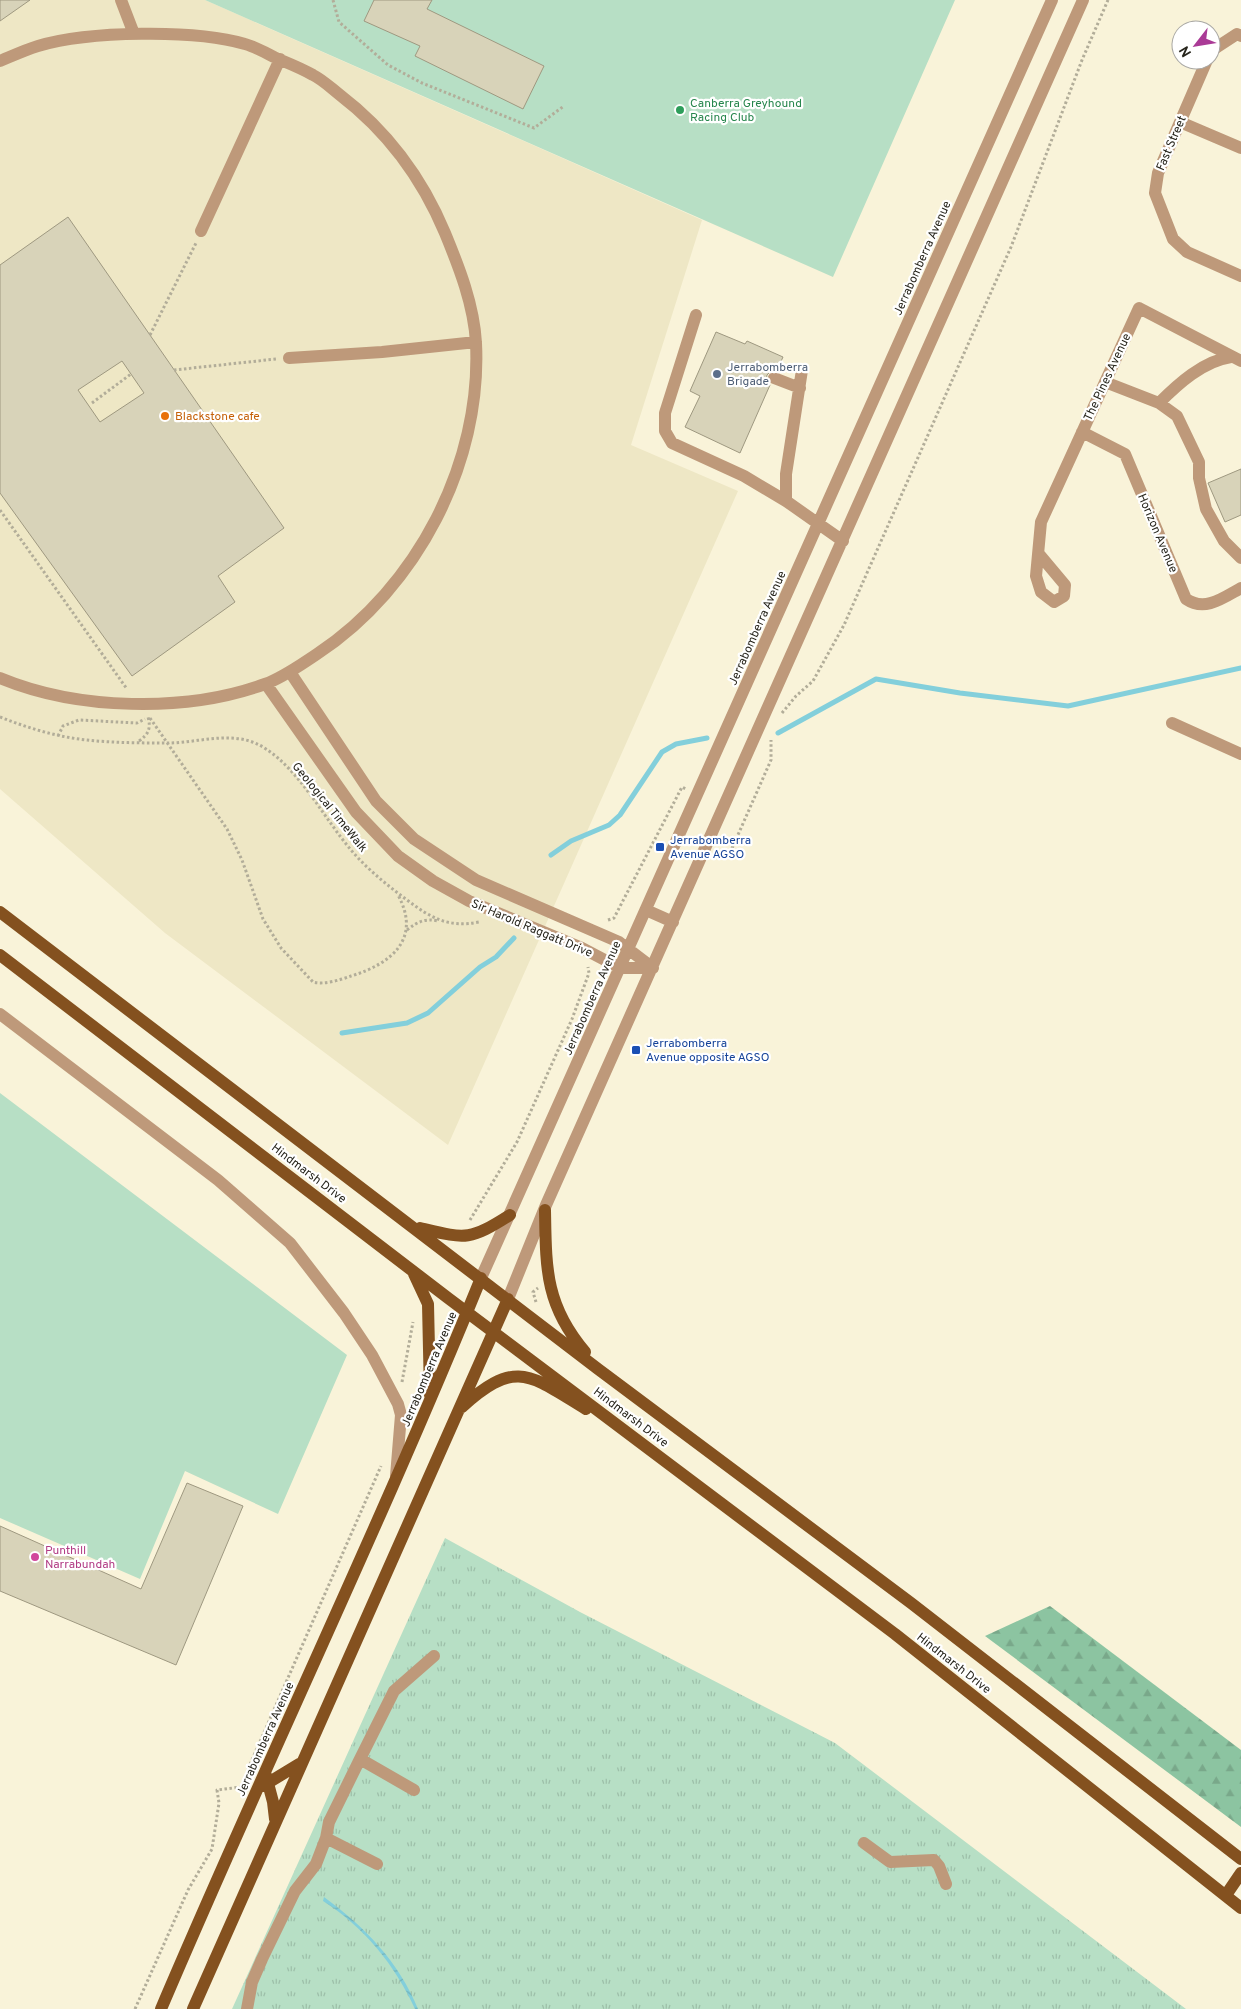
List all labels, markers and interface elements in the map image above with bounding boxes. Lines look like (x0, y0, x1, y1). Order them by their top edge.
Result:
north arrow (1171, 20, 1221, 70)
text: N (1176, 42, 1196, 60)
place label: Canberra Greyhound Racing Club (690, 96, 802, 126)
marker: Canberra Greyhound Racing Club (674, 104, 686, 116)
street label: Fast Street (1153, 114, 1191, 173)
street label: Jerrabomberra Avenue (890, 199, 955, 318)
street label: The Pines Avenue (1081, 331, 1135, 424)
place label: Jerrabomberra Brigade (727, 360, 808, 390)
marker: Jerrabomberra Brigade (711, 368, 723, 380)
place label: Blackstone cafe (175, 409, 260, 425)
marker: Blackstone cafe (159, 410, 171, 422)
street label: Horizon Avenue (1133, 491, 1181, 575)
street label: Jerrabomberra Avenue (725, 569, 790, 688)
street label: Geological TimeWalk (288, 759, 370, 856)
place label: Jerrabomberra Avenue AGSO (670, 833, 751, 863)
marker: Jerrabomberra Avenue AGSO (654, 841, 666, 853)
street label: Sir Harold Raggatt Drive (469, 896, 595, 962)
street label: Jerrabomberra Avenue (560, 939, 625, 1058)
place label: Jerrabomberra Avenue opposite AGSO (646, 1036, 769, 1066)
marker: Jerrabomberra Avenue opposite AGSO (630, 1044, 642, 1056)
street label: Hindmarsh Drive (268, 1140, 349, 1207)
street label: Jerrabomberra Avenue (398, 1309, 461, 1429)
street label: Hindmarsh Drive (590, 1384, 671, 1451)
place label: Punthill Narrabundah (45, 1543, 115, 1573)
marker: Punthill Narrabundah (29, 1551, 41, 1563)
street label: Hindmarsh Drive (913, 1630, 994, 1698)
street label: Jerrabomberra Avenue (233, 1680, 298, 1799)

